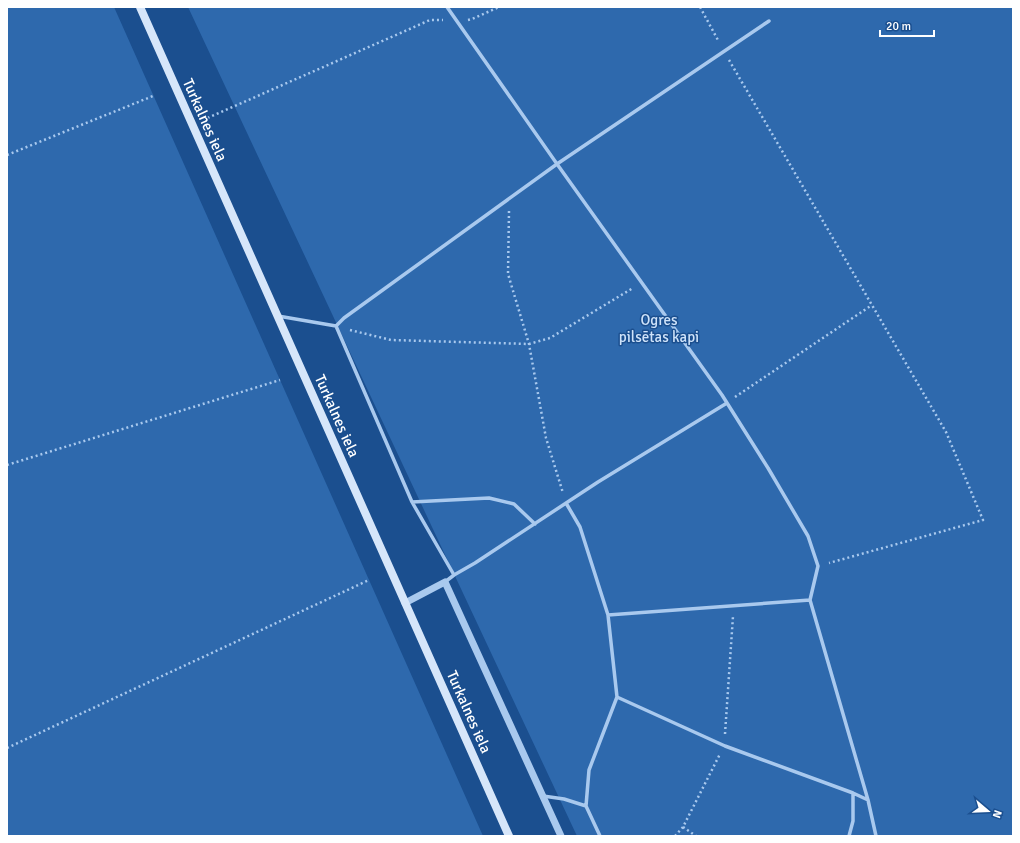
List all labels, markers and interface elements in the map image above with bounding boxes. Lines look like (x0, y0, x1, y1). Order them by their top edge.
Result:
scale bar (880, 12, 934, 38)
text: 20 m (886, 19, 911, 34)
street label: Turkalnes iela (179, 76, 231, 164)
park label: Ogres pilsētas kapi (619, 311, 699, 346)
street label: Turkalnes iela (311, 372, 363, 460)
street label: Turkalnes iela (443, 668, 495, 756)
north arrow (968, 791, 1008, 831)
text: N (990, 808, 1004, 820)

